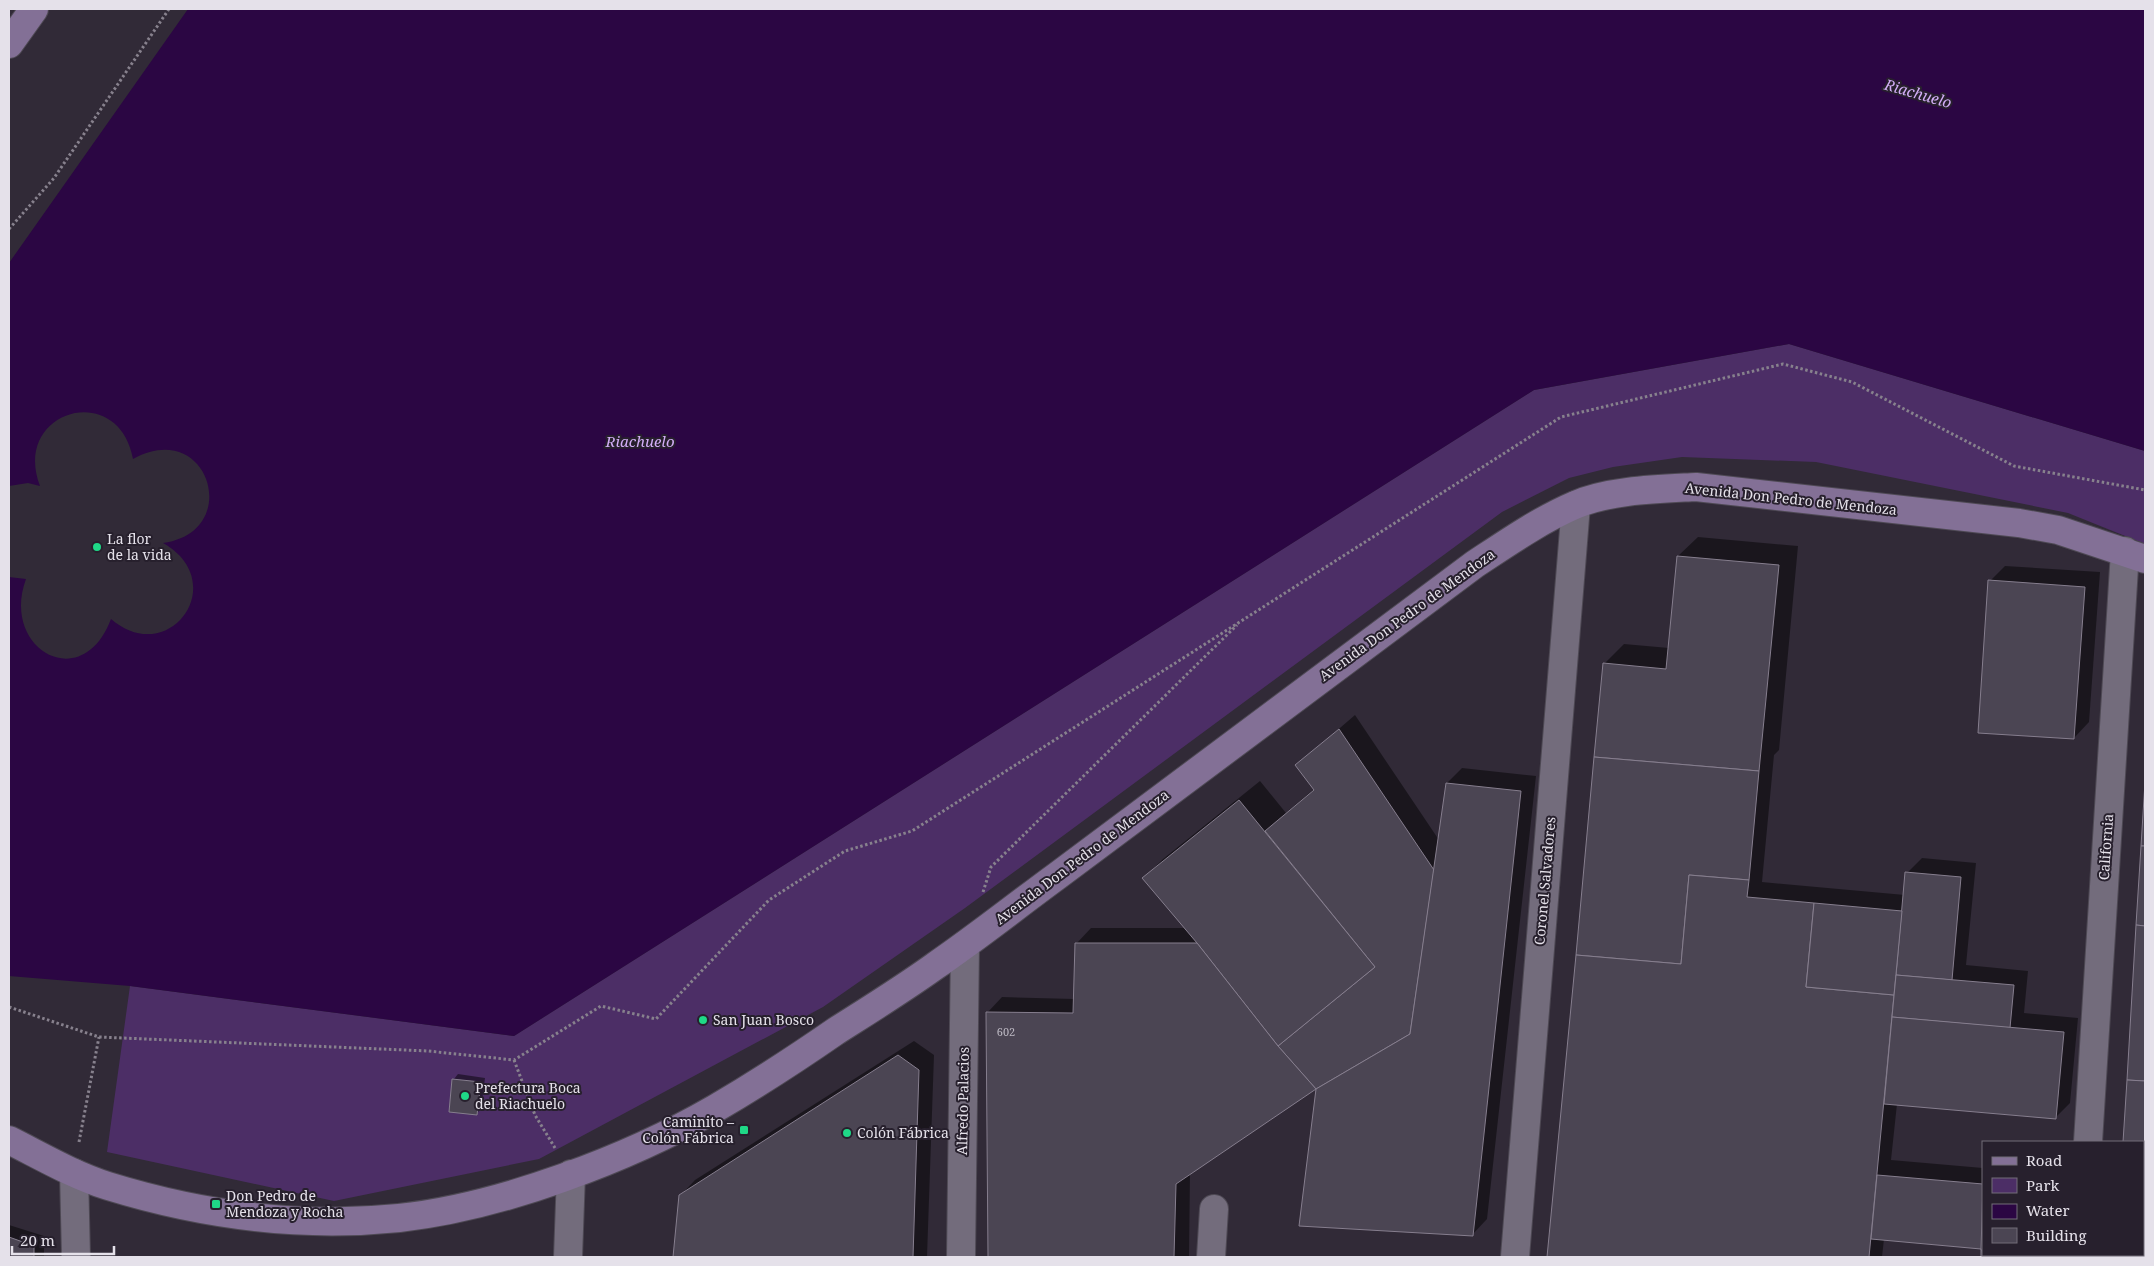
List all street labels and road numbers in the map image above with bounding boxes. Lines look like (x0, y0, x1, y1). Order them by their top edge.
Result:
street label: Avenida Don Pedro de Mendoza (1684, 478, 1898, 519)
street label: Avenida Don Pedro de Mendoza (1315, 544, 1499, 685)
street label: Avenida Don Pedro de Mendoza (991, 785, 1173, 928)
street label: California (2094, 813, 2117, 881)
street label: Coronel Salvadores (1529, 816, 1560, 946)
street label: Alfredo Palacios (952, 1047, 973, 1155)

